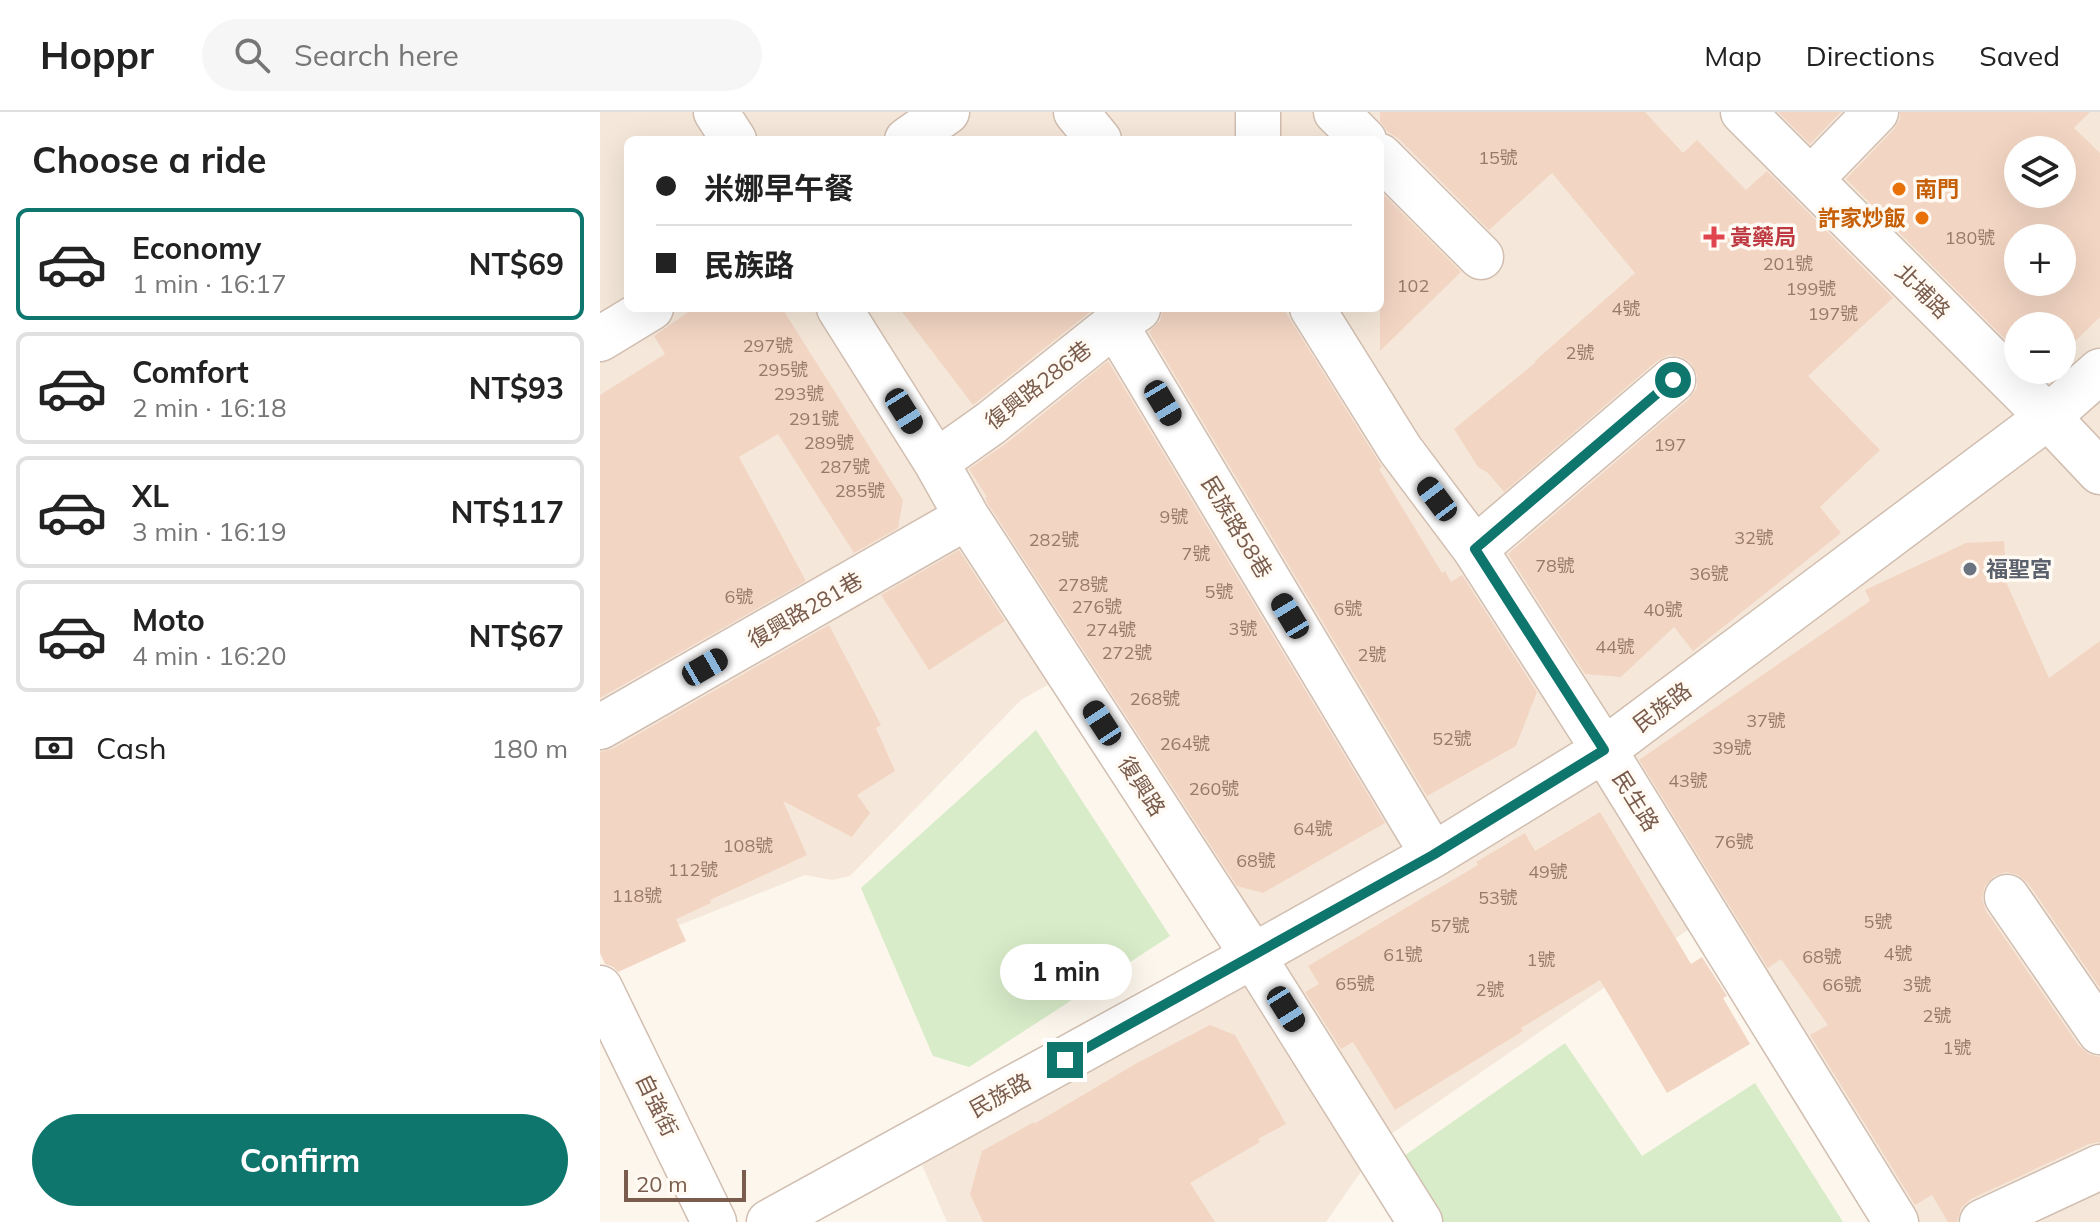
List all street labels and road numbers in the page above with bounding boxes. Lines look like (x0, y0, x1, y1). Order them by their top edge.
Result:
street label: 北埔路 (1890, 258, 1956, 324)
street label: 復興路286巷 (979, 335, 1097, 435)
street label: 民族路58巷 (1196, 471, 1278, 583)
street label: 復興路281巷 (743, 566, 867, 654)
street label: 民族路 (1627, 676, 1697, 738)
street label: 復興路 (1112, 751, 1172, 821)
street label: 民生路 (1607, 766, 1665, 836)
street label: 民族路 (964, 1067, 1036, 1123)
street label: 自強街 (630, 1069, 684, 1141)

